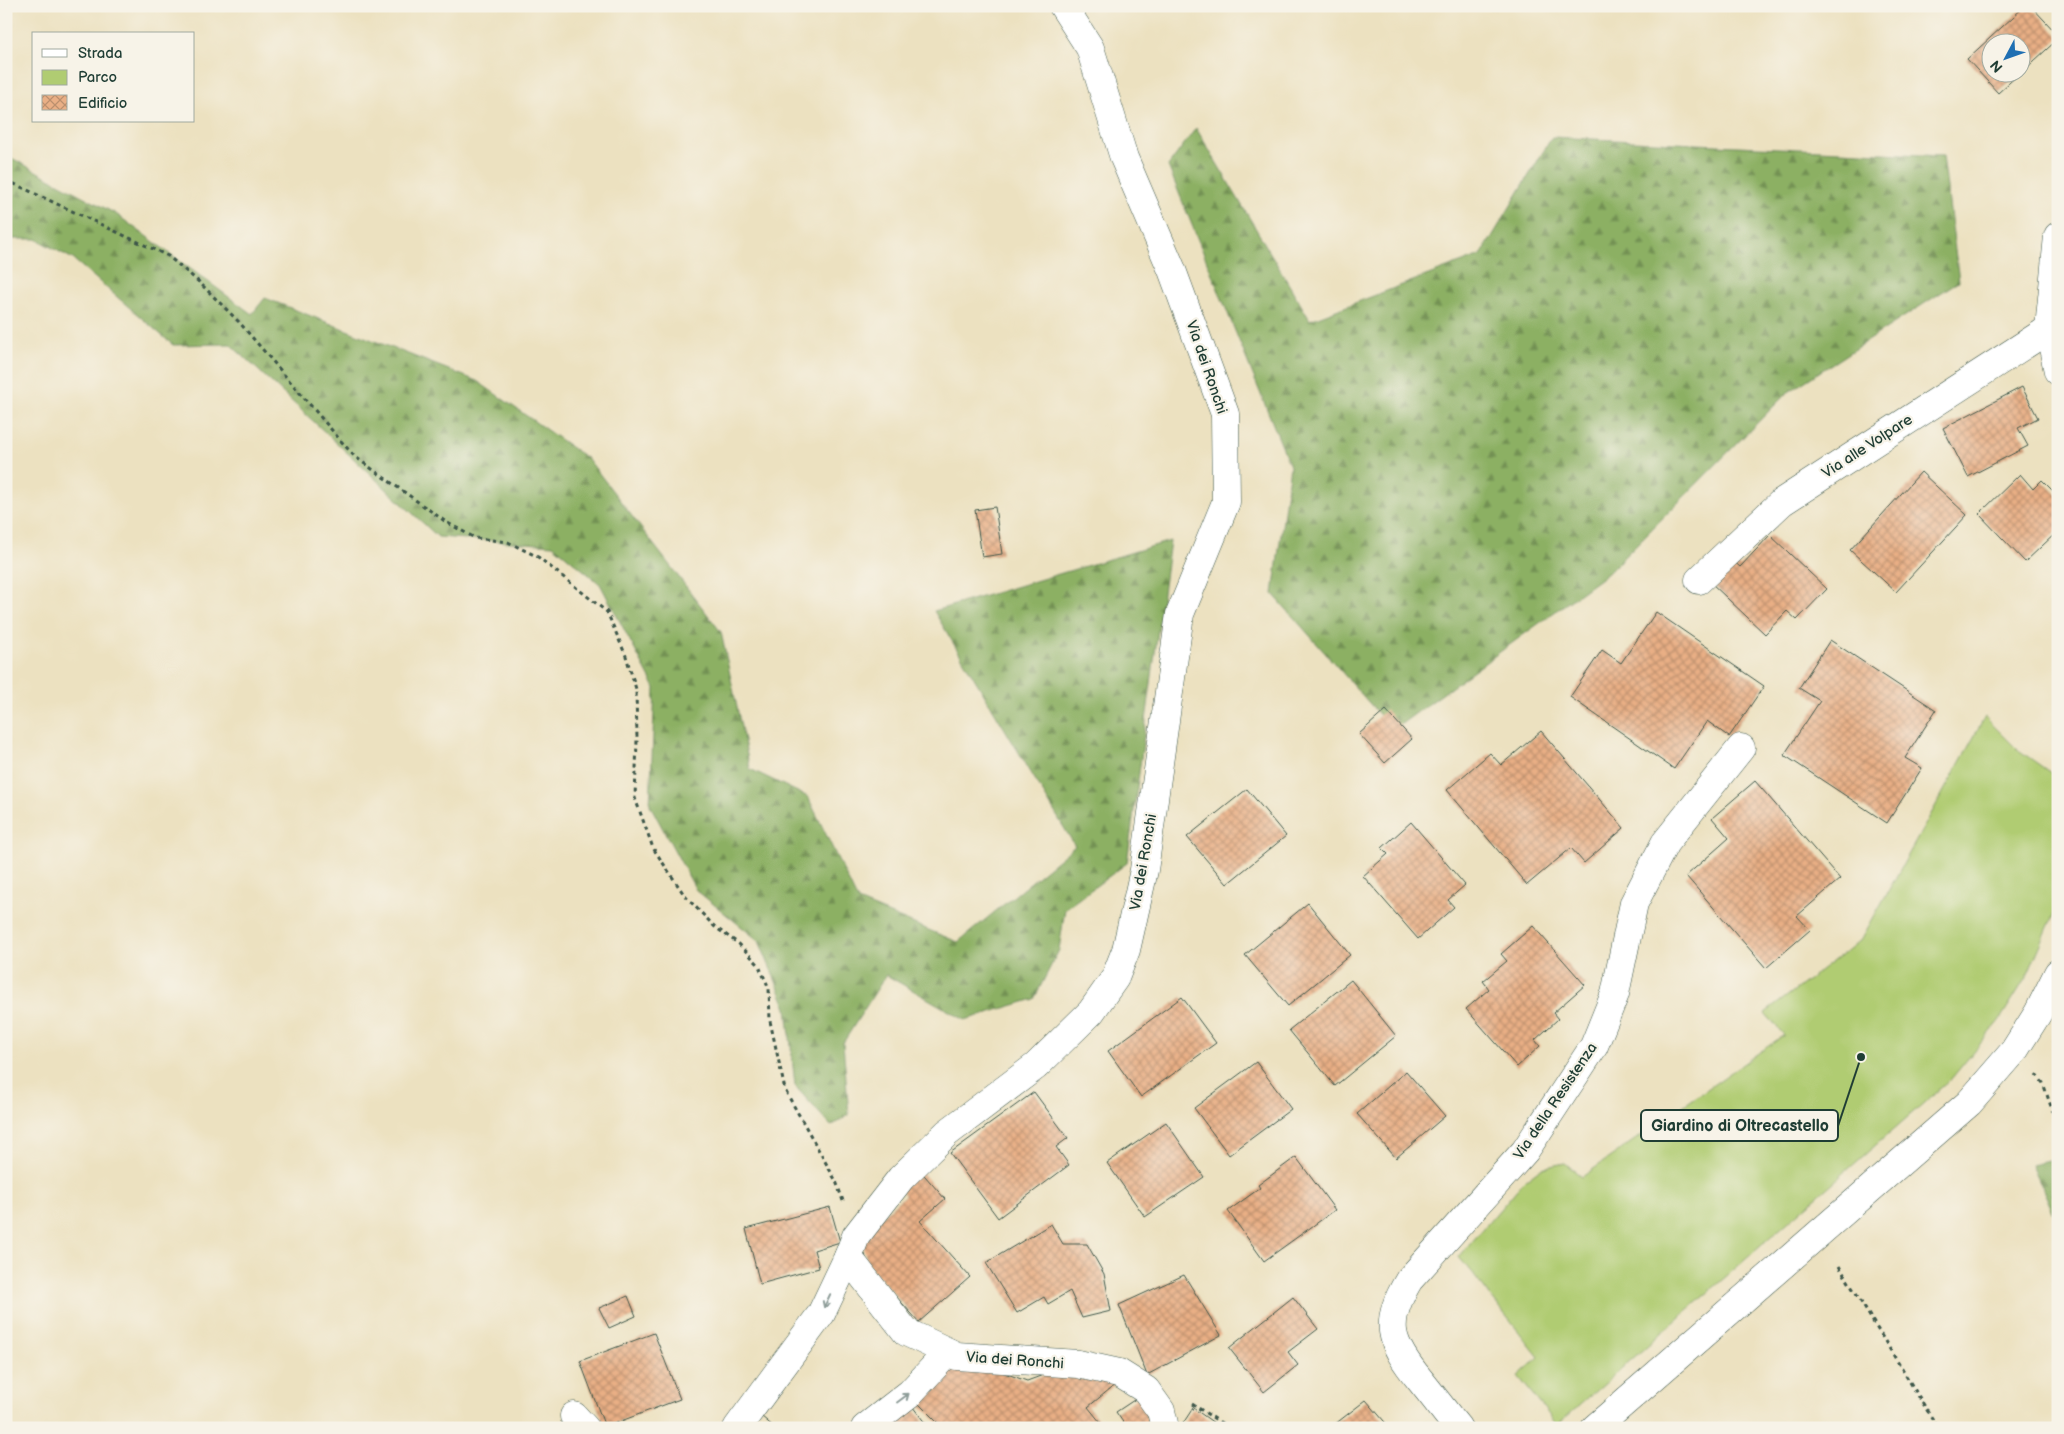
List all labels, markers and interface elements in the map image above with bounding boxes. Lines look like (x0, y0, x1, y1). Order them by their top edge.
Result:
legend (32, 32, 195, 122)
north arrow (1982, 32, 2032, 82)
text: Strada (78, 44, 122, 63)
text: N (1987, 57, 2006, 76)
text: Parco (78, 68, 117, 87)
text: Edificio (78, 94, 127, 113)
street label: Via dei Ronchi (1182, 318, 1231, 416)
street label: Via alle Volpare (1818, 410, 1916, 483)
street label: Via dei Ronchi (1126, 812, 1161, 912)
street label: Via della Resistenza (1509, 1039, 1602, 1163)
callout: Giardino di Oltrecastello (1641, 1110, 1838, 1141)
text: Giardino di Oltrecastello (1651, 1117, 1829, 1136)
one-way arrow (822, 1293, 832, 1308)
street label: Via dei Ronchi (966, 1348, 1064, 1373)
one-way arrow (896, 1392, 909, 1403)

